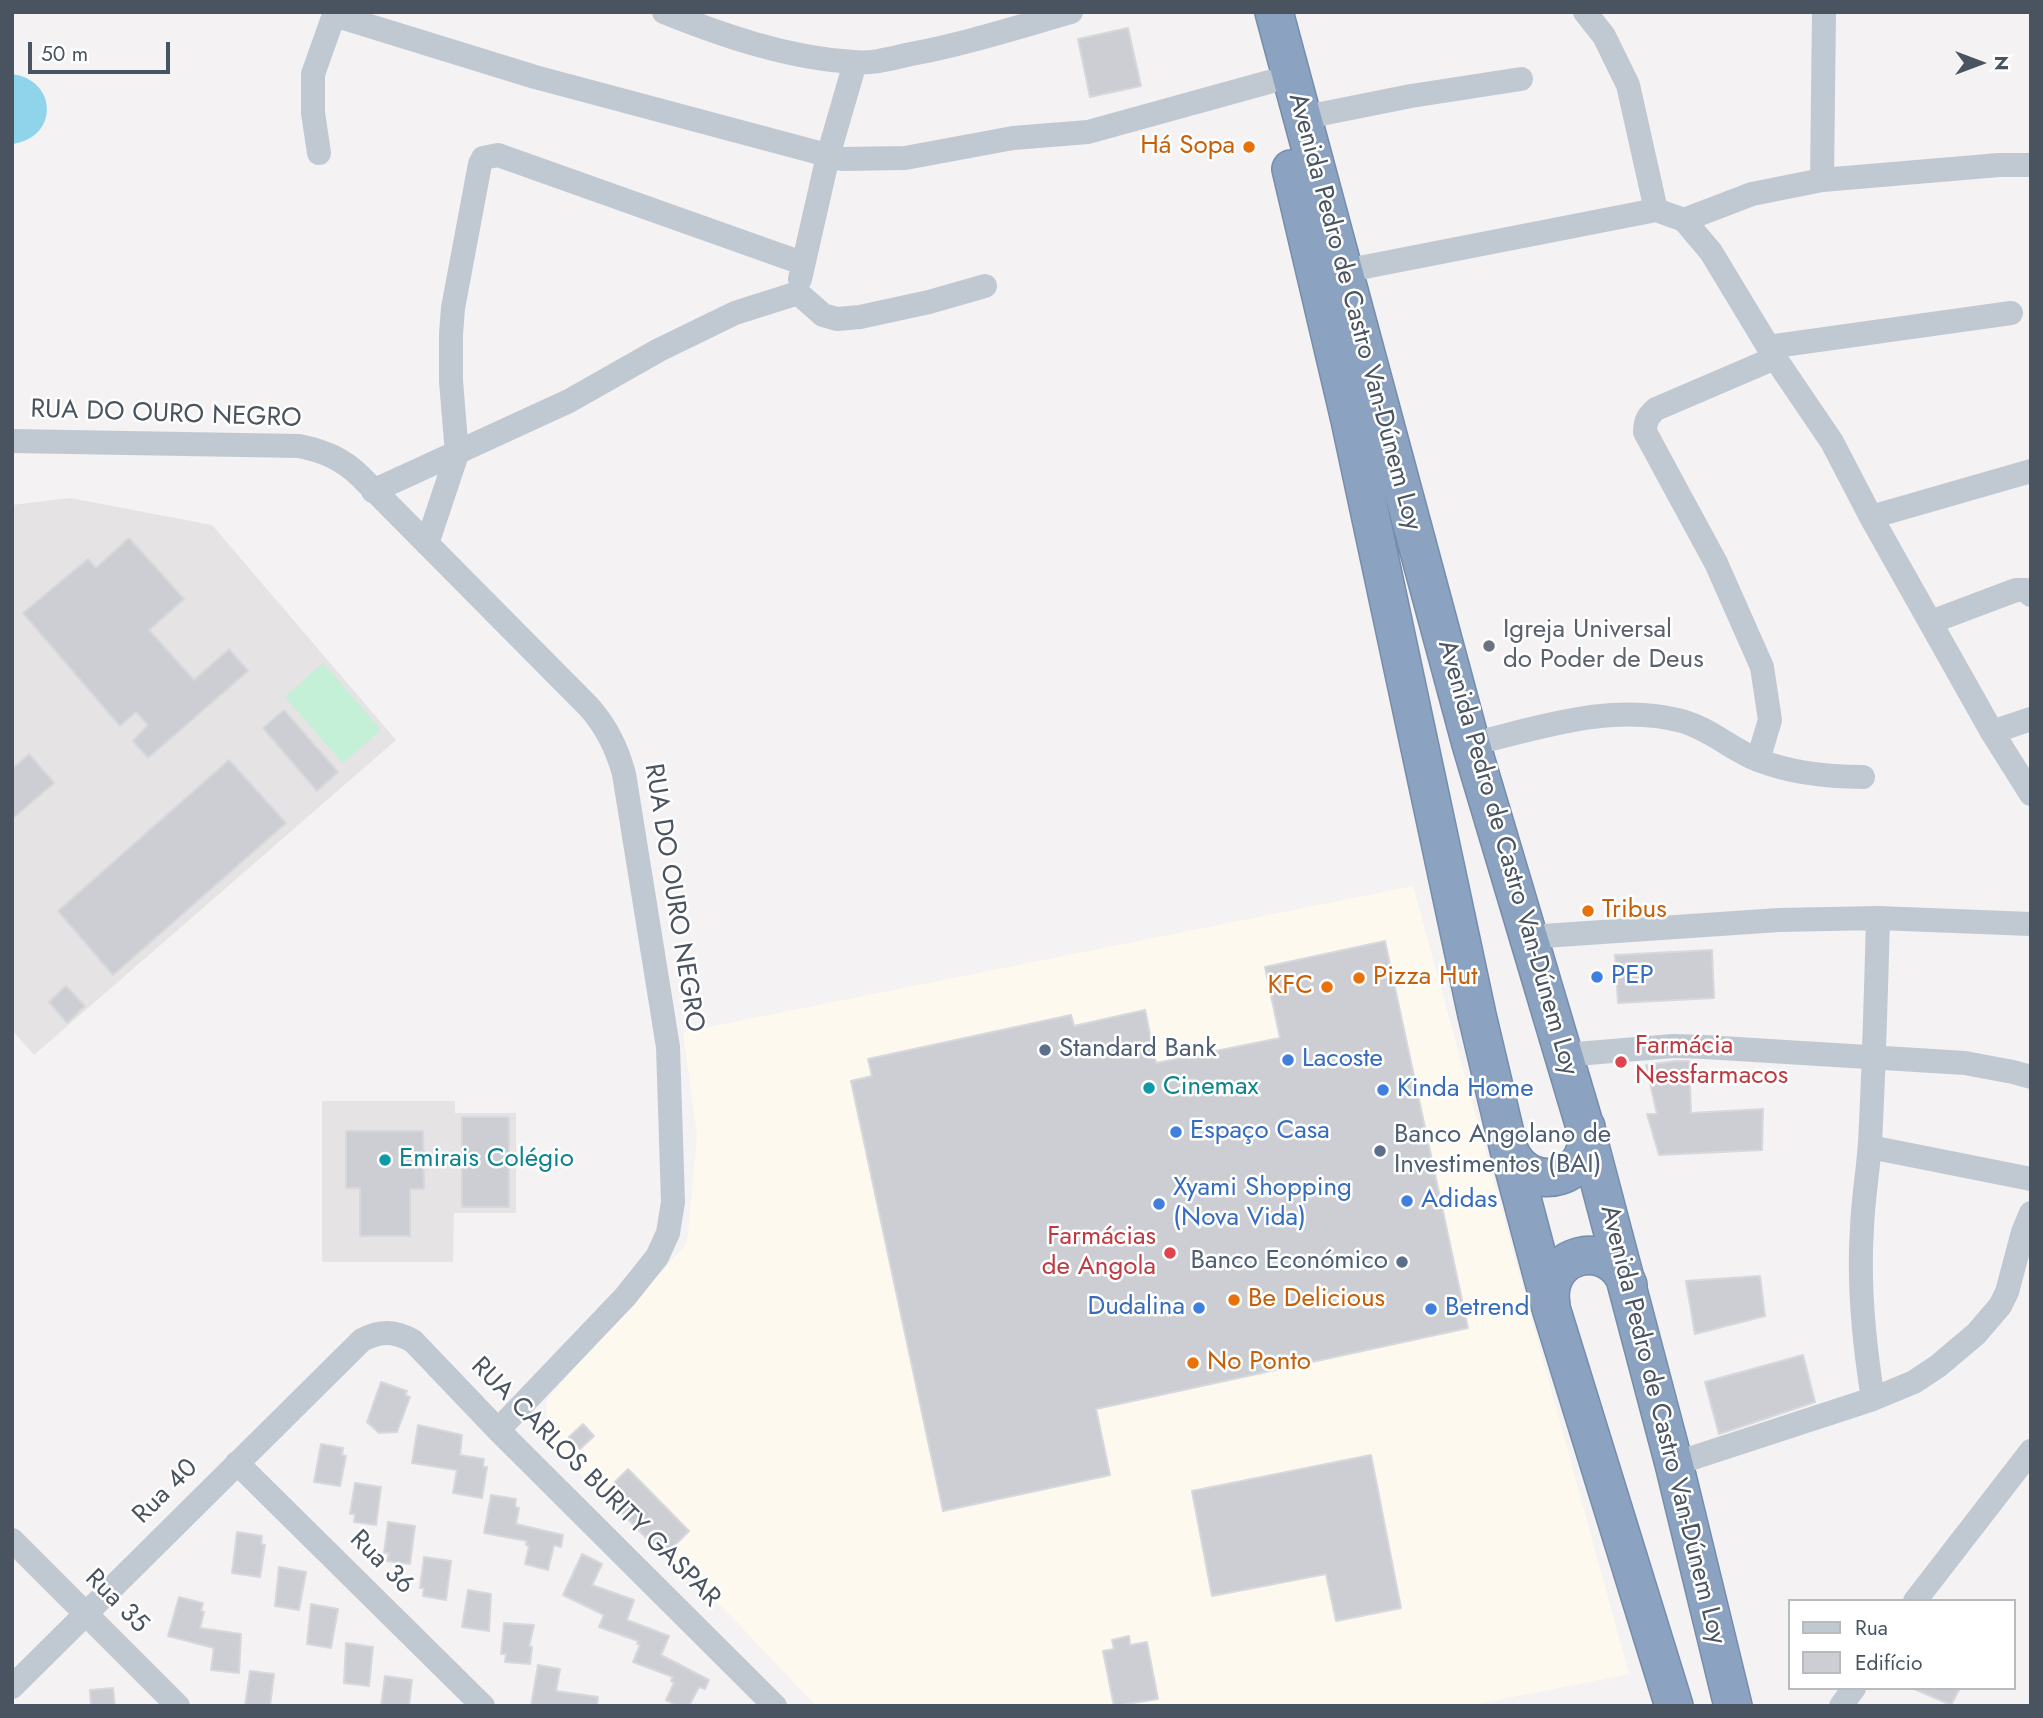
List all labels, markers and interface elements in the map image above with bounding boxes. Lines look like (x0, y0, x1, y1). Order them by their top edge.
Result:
scale bar (32, 28, 173, 72)
north arrow (1945, 28, 2015, 98)
text: 50 m (41, 39, 88, 69)
text: N (1988, 55, 2015, 71)
street label: Avenida Pedro de Castro Van-Dúnem Loy (1281, 90, 1427, 534)
place label: Há Sopa (1140, 131, 1235, 163)
marker: Há Sopa (1241, 139, 1257, 155)
street label: RUA DO OURO NEGRO (30, 395, 302, 435)
place label: Igreja Universal do Poder de Deus (1503, 615, 1704, 676)
street label: Avenida Pedro de Castro Van-Dúnem Loy (1430, 637, 1584, 1079)
marker: Igreja Universal do Poder de Deus (1481, 638, 1497, 654)
street label: RUA DO OURO NEGRO (636, 762, 710, 1034)
place label: Tribus (1602, 895, 1667, 927)
marker: Tribus (1580, 903, 1596, 919)
place label: PEP (1611, 961, 1654, 993)
place label: Pizza Hut (1373, 962, 1477, 994)
marker: PEP (1589, 969, 1605, 985)
marker: Pizza Hut (1351, 970, 1367, 986)
place label: KFC (1268, 971, 1313, 1003)
marker: KFC (1319, 979, 1335, 995)
place label: Farmácia Nessfarmacos (1635, 1031, 1788, 1092)
place label: Standard Bank (1059, 1034, 1217, 1066)
marker: Standard Bank (1037, 1042, 1053, 1058)
place label: Lacoste (1302, 1044, 1383, 1076)
marker: Lacoste (1280, 1052, 1296, 1068)
marker: Farmácia Nessfarmacos (1613, 1054, 1629, 1070)
place label: Cinemax (1163, 1072, 1258, 1104)
place label: Kinda Home (1397, 1074, 1534, 1106)
marker: Cinemax (1141, 1080, 1157, 1096)
marker: Kinda Home (1375, 1082, 1391, 1098)
place label: Espaço Casa (1190, 1116, 1330, 1148)
place label: Banco Angolano de Investimentos (BAI) (1394, 1120, 1611, 1182)
marker: Espaço Casa (1168, 1124, 1184, 1140)
marker: Banco Angolano de Investimentos (BAI) (1372, 1143, 1388, 1159)
place label: Emirais Colégio (399, 1144, 574, 1176)
marker: Emirais Colégio (377, 1152, 393, 1168)
place label: Xyami Shopping (Nova Vida) (1173, 1173, 1352, 1234)
place label: Adidas (1421, 1185, 1498, 1217)
marker: Adidas (1399, 1193, 1415, 1209)
marker: Xyami Shopping (Nova Vida) (1151, 1196, 1167, 1212)
street label: Avenida Pedro de Castro Van-Dúnem Loy (1592, 1202, 1732, 1648)
place label: Farmácias de Angola (1042, 1222, 1156, 1284)
marker: Farmácias de Angola (1162, 1245, 1178, 1261)
place label: Banco Económico (1190, 1246, 1388, 1278)
marker: Banco Económico (1394, 1254, 1410, 1270)
place label: Be Delicious (1248, 1284, 1385, 1316)
place label: Dudalina (1087, 1292, 1185, 1324)
marker: Be Delicious (1226, 1292, 1242, 1308)
place label: Betrend (1445, 1293, 1530, 1325)
marker: Dudalina (1191, 1300, 1207, 1316)
marker: Betrend (1423, 1301, 1439, 1317)
place label: No Ponto (1207, 1347, 1311, 1379)
street label: RUA CARLOS BURITY GASPAR (464, 1352, 726, 1614)
marker: No Ponto (1185, 1355, 1201, 1371)
street label: Rua 40 (127, 1453, 205, 1531)
street label: Rua 36 (343, 1525, 419, 1601)
street label: Rua 35 (78, 1564, 154, 1640)
legend (1787, 1599, 2015, 1690)
text: Rua (1855, 1613, 1888, 1643)
text: Edifício (1855, 1648, 1922, 1678)

